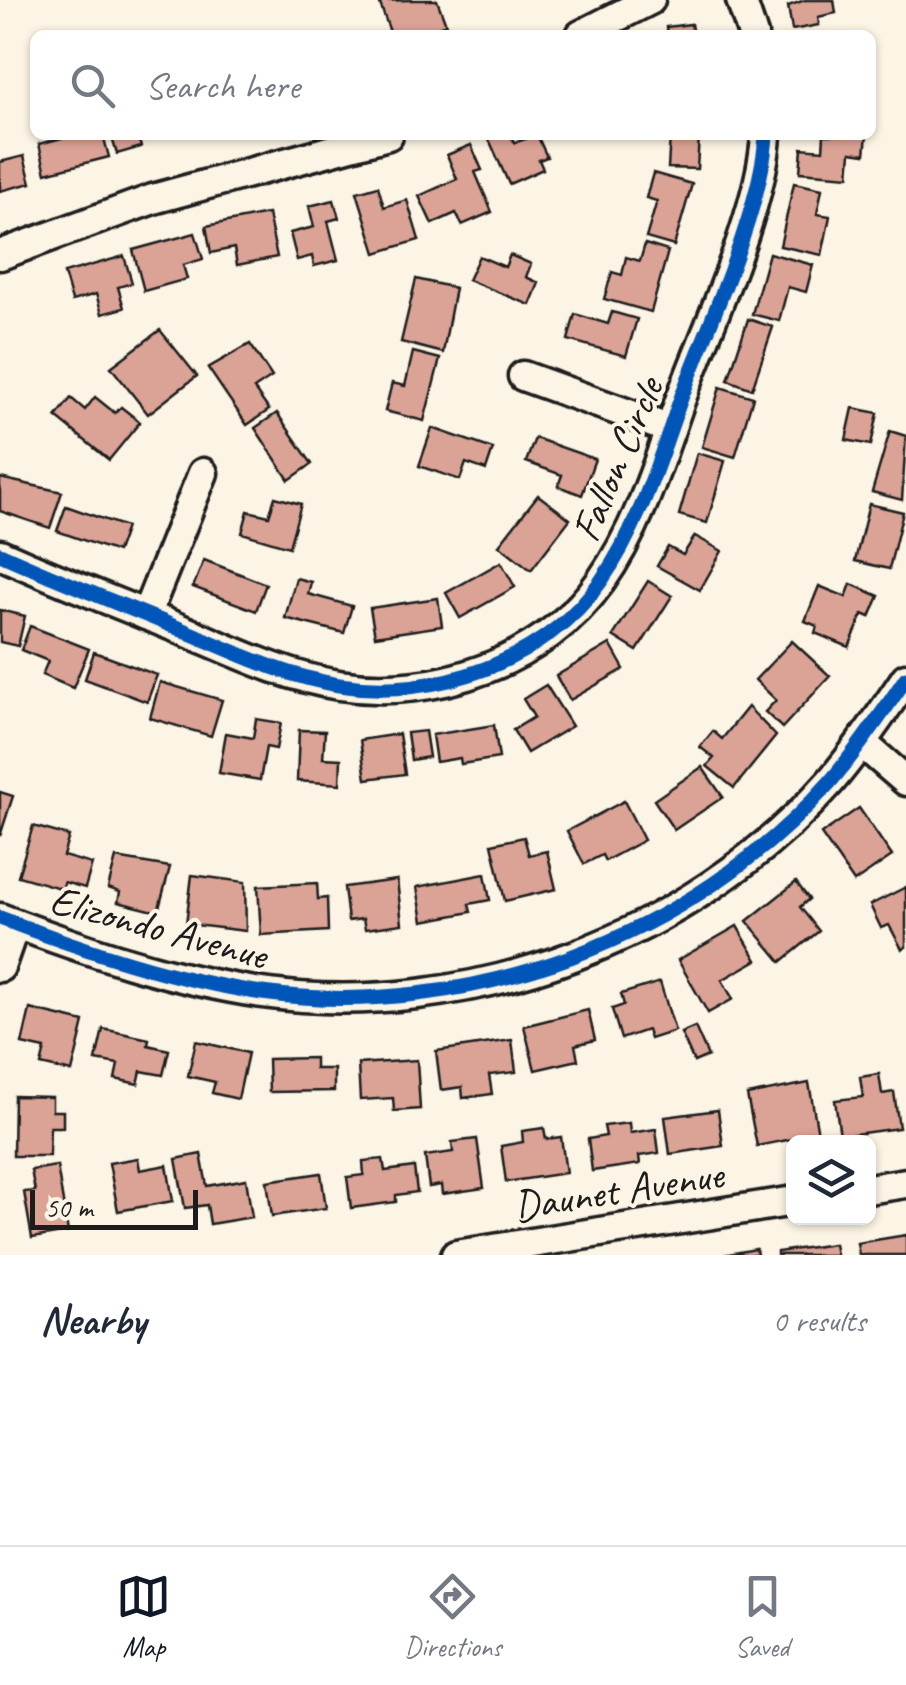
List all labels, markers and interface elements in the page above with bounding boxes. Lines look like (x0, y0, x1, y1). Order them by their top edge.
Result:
search box (30, 30, 876, 140)
icon: search (65, 58, 120, 113)
text: Search here (145, 62, 300, 109)
street label: Fallon Circle (559, 367, 677, 549)
street label: Elizondo Avenue (44, 873, 275, 982)
map controls (786, 1135, 876, 1225)
button: layers (786, 1135, 876, 1225)
street label: Daunet Avenue (510, 1147, 729, 1233)
scale bar (30, 1185, 198, 1230)
text: 50 m (45, 1190, 93, 1225)
text: Nearby (40, 1294, 146, 1347)
text: 0 results (772, 1300, 866, 1341)
tab: Map (116, 1569, 171, 1664)
tab: Directions (404, 1569, 502, 1664)
tab: Saved (735, 1569, 790, 1664)

